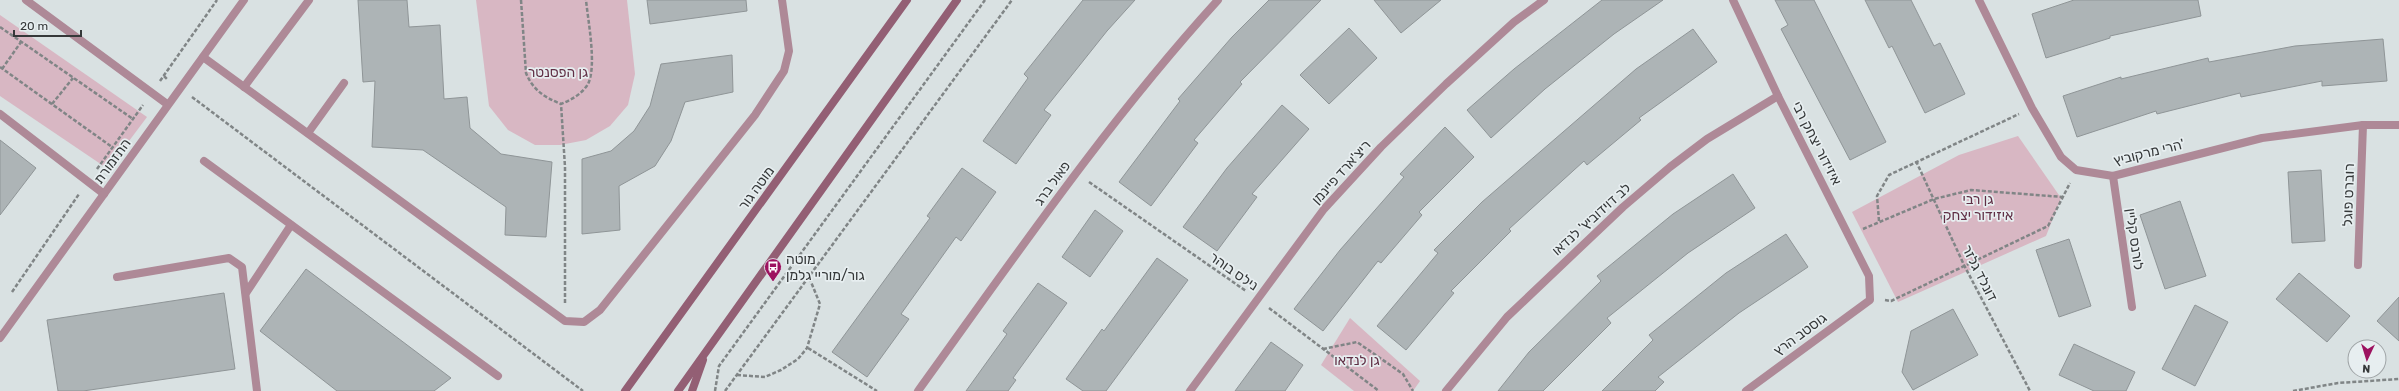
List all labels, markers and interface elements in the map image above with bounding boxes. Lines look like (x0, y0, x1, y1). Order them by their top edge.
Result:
scale bar (14, 12, 81, 38)
text: 20 m (20, 19, 48, 33)
park label: גן הפסנטר (528, 64, 588, 81)
street label: איזידור יצחק רבי (1788, 98, 1845, 188)
street label: התזמורת (90, 135, 135, 187)
street label: הרי מרקוביץ' (2112, 135, 2186, 169)
street label: ריצ'ארד פיינמן (1308, 137, 1375, 208)
street label: פאול ברג (1031, 158, 1074, 209)
street label: מוטה גור (735, 163, 778, 214)
street label: רוברט פוגל (2339, 163, 2358, 227)
street label: לב דוידוביץ' לנדאו (1548, 180, 1634, 259)
park label: גן רבי איזידור יצחק (1943, 191, 2013, 224)
street label: לורנס קליין (2122, 207, 2147, 271)
street label: דונלד גלזר (1958, 242, 2001, 305)
street label: נילס בוהר (1206, 248, 1262, 294)
place label: מוטה גור/מוריי גלמן (786, 251, 865, 284)
bus stop icon: מוטה גור/מוריי גלמן (763, 257, 783, 282)
street label: גוסטב הרץ (1770, 309, 1830, 359)
north arrow (2347, 339, 2387, 379)
park label: גן לנדאו (1334, 352, 1380, 369)
text: N (2362, 362, 2371, 375)

